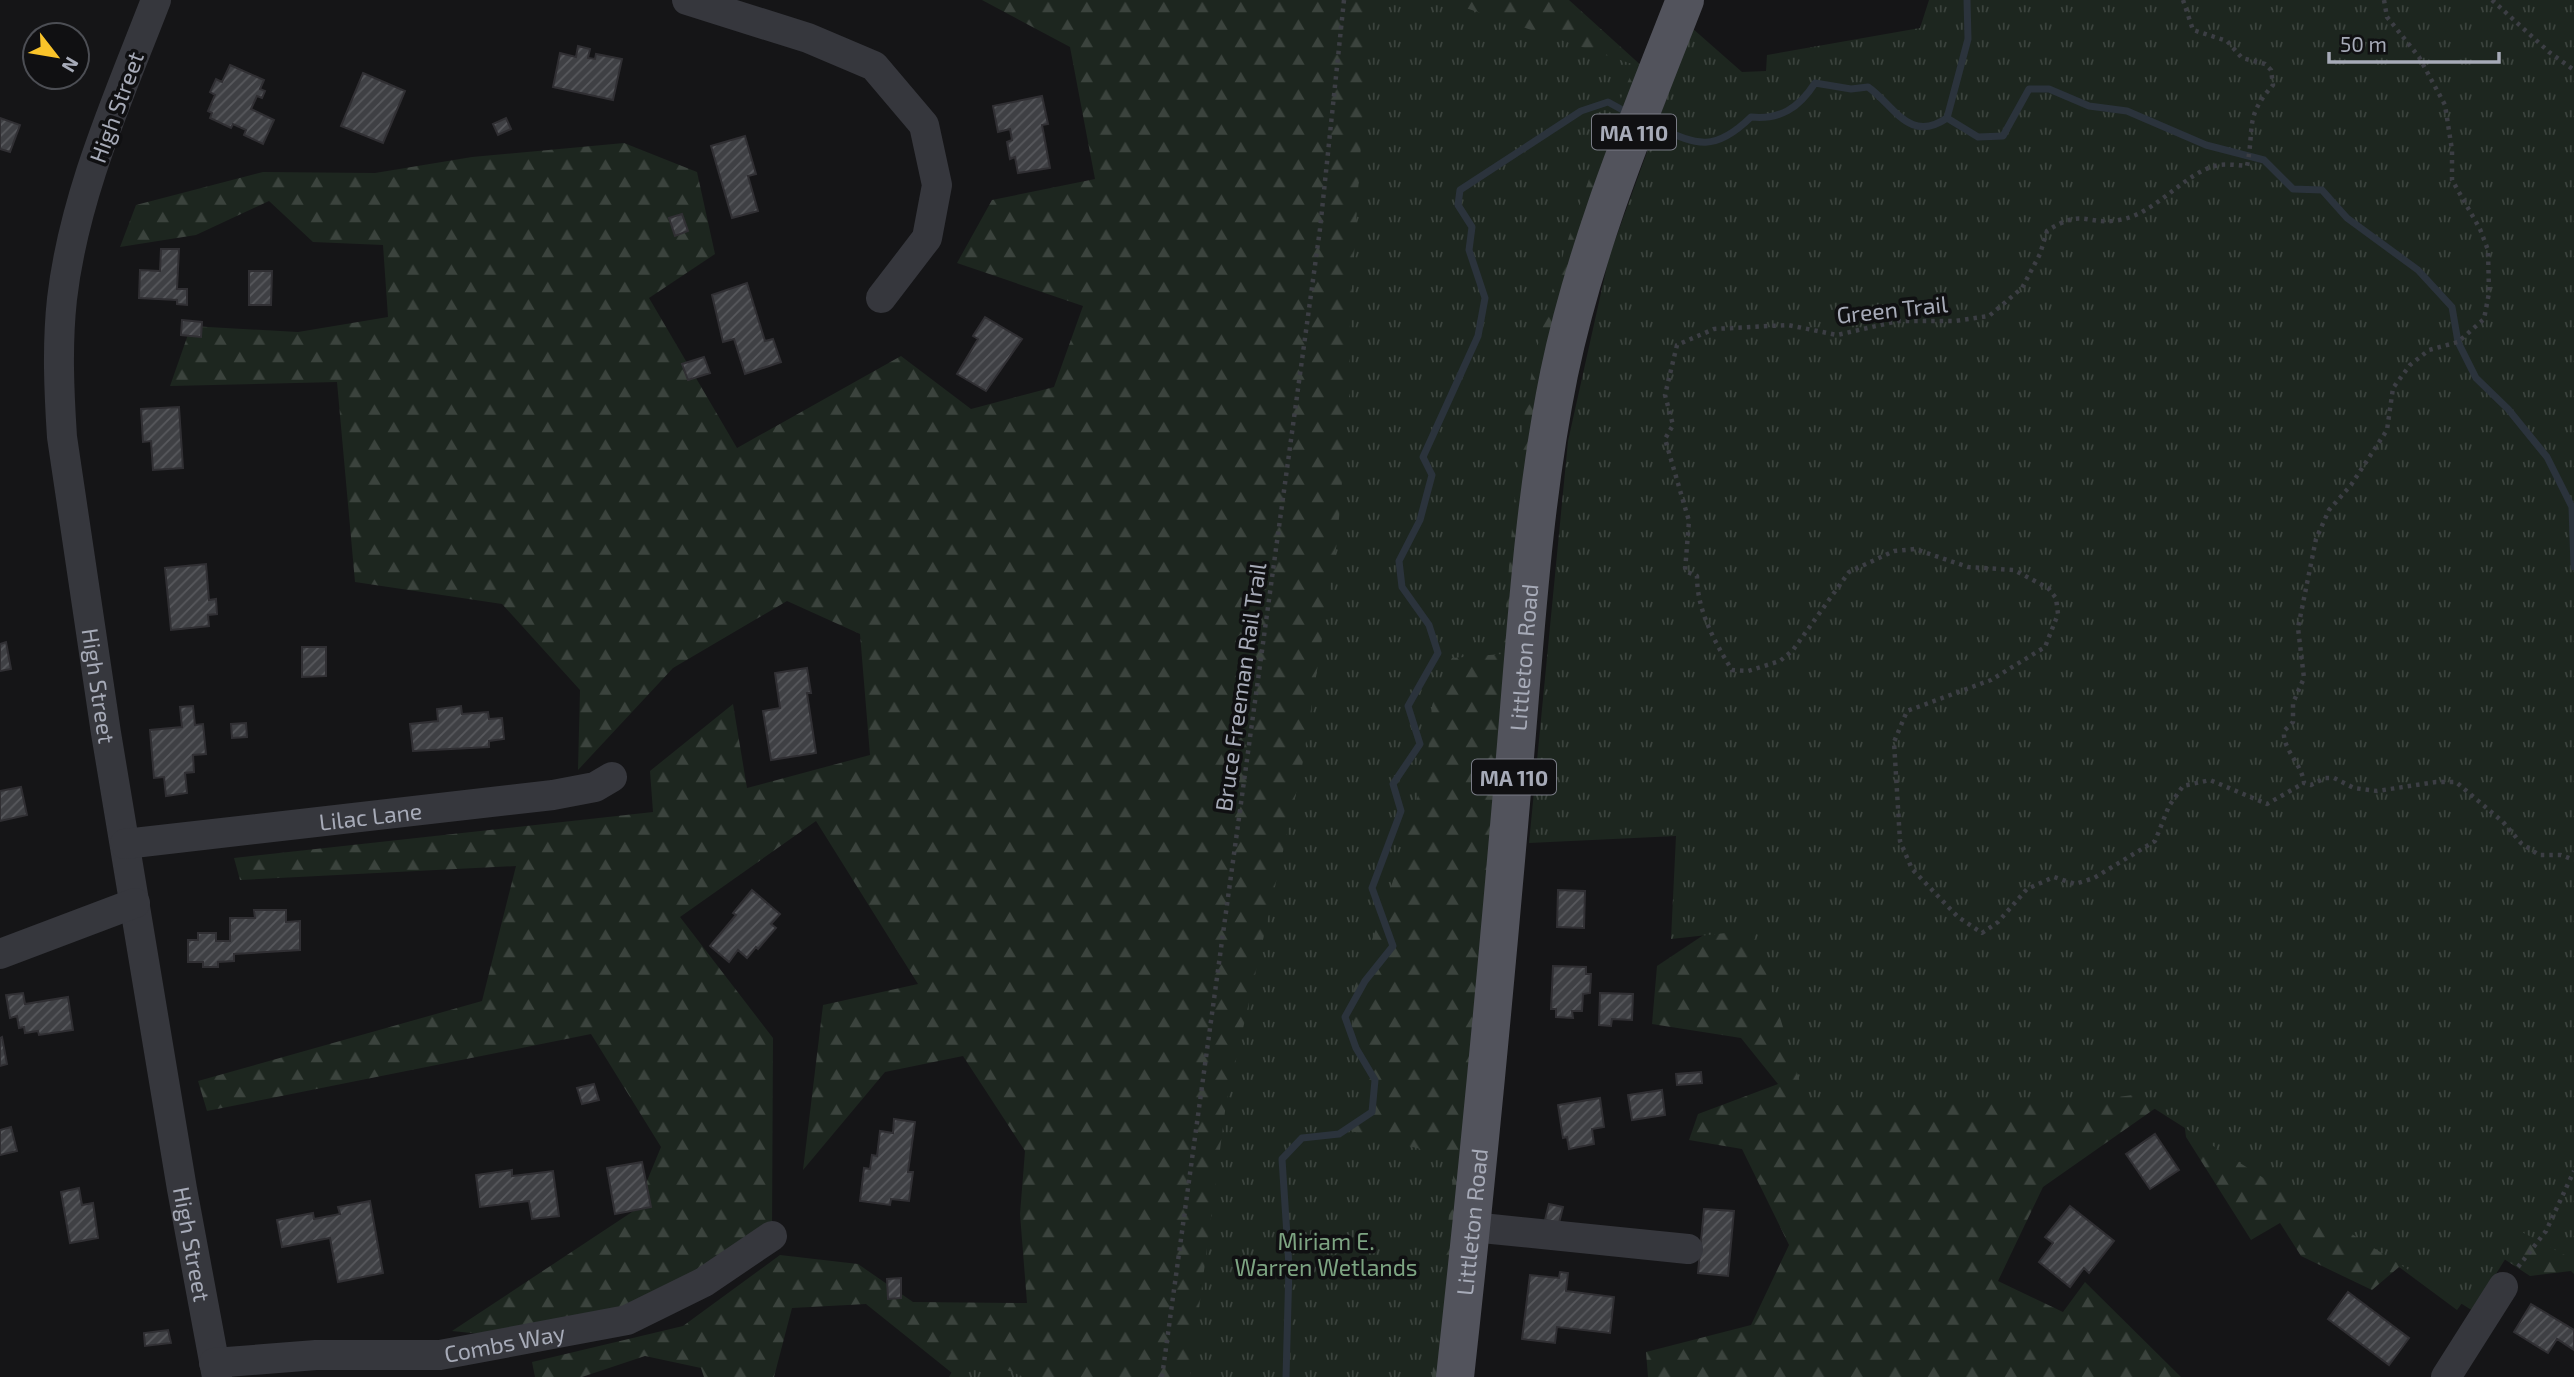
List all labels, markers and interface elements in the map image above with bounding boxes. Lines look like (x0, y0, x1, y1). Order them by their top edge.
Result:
north arrow (21, 21, 91, 91)
scale bar (2329, 21, 2499, 65)
text: 50 m (2340, 31, 2387, 56)
street label: High Street (83, 47, 149, 166)
text: N (58, 53, 84, 77)
road number: MA 110 (1592, 114, 1676, 150)
street label: Green Trail (1835, 289, 1949, 329)
street label: Bruce Freeman Rail Trail (1209, 561, 1271, 813)
street label: Littleton Road (1503, 582, 1544, 732)
street label: High Street (77, 626, 122, 746)
road number: MA 110 (1472, 760, 1556, 794)
street label: Lilac Lane (317, 796, 423, 836)
street label: Littleton Road (1450, 1147, 1493, 1297)
street label: High Street (168, 1184, 217, 1304)
park label: Miriam E. Warren Wetlands (1234, 1227, 1418, 1281)
street label: Combs Way (442, 1318, 567, 1368)

